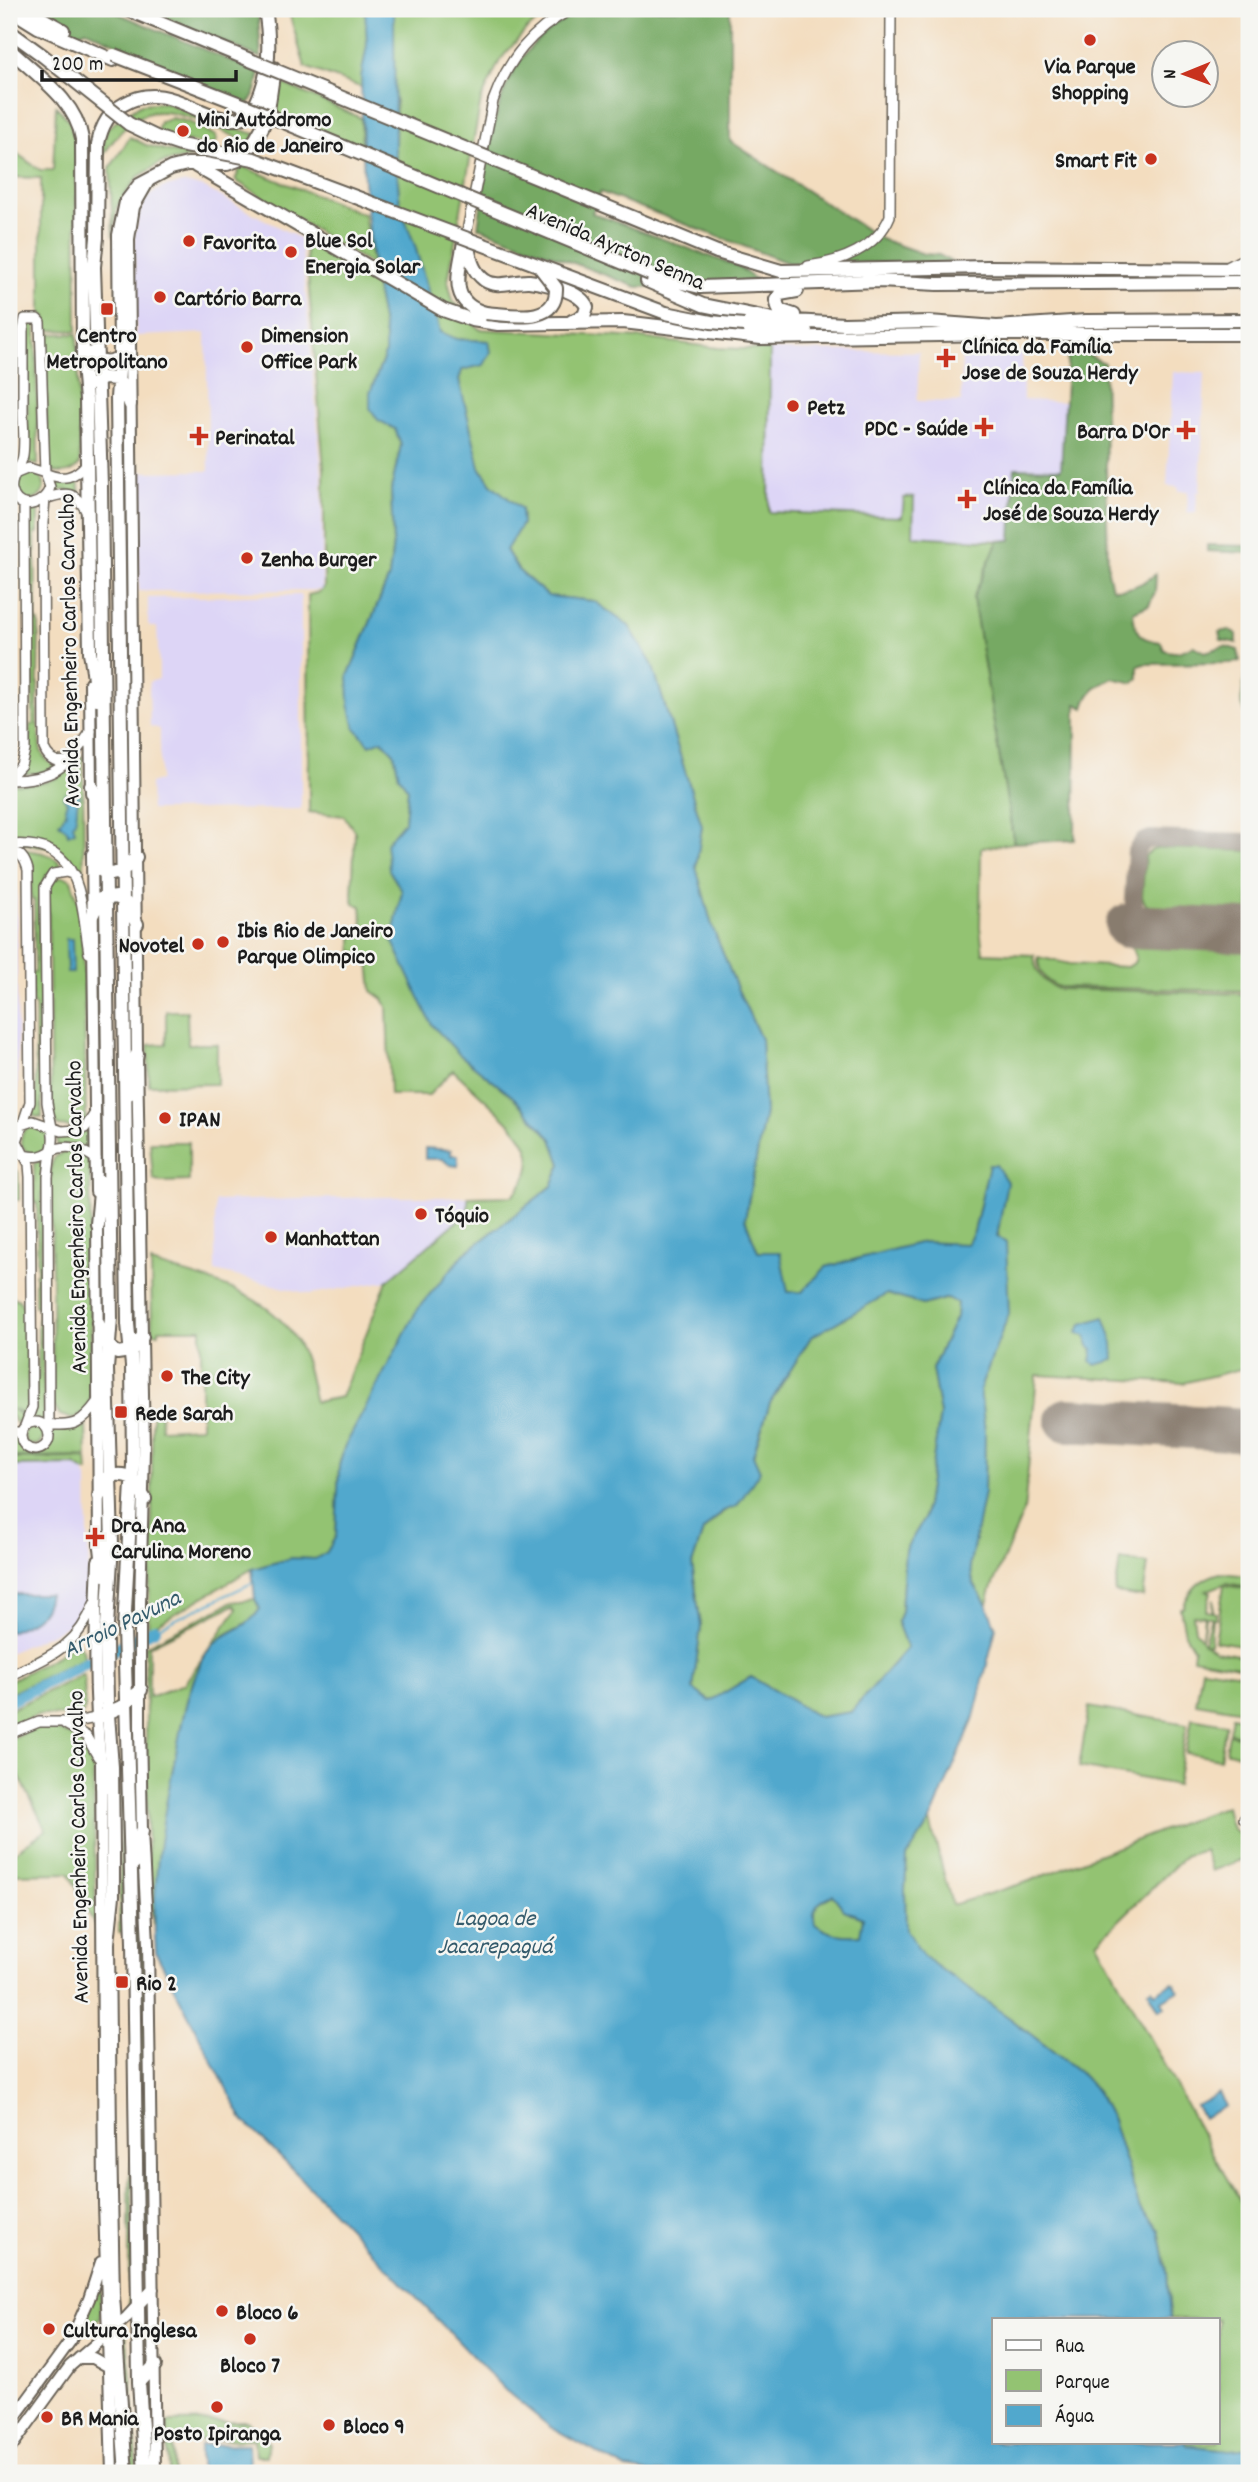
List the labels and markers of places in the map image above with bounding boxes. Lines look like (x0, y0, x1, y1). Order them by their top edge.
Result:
marker: Via Parque Shopping (1082, 32, 1098, 48)
place label: Via Parque Shopping (1044, 52, 1136, 111)
place label: Mini Autódromo do Rio de Janeiro (197, 105, 343, 164)
marker: Mini Autódromo do Rio de Janeiro (175, 123, 191, 139)
place label: Smart Fit (1055, 146, 1138, 179)
marker: Smart Fit (1143, 151, 1159, 167)
place label: Blue Sol Energia Solar (305, 226, 421, 285)
place label: Favorita (203, 228, 277, 261)
marker: Favorita (181, 233, 197, 249)
marker: Blue Sol Energia Solar (283, 244, 299, 260)
place label: Cartório Barra (174, 284, 302, 317)
marker: Cartório Barra (152, 289, 168, 305)
marker: Centro Metropolitano (99, 301, 115, 317)
place label: Centro Metropolitano (46, 321, 168, 380)
place label: Dimension Office Park (261, 321, 358, 380)
place label: Clínica da Família Jose de Souza Herdy (962, 332, 1139, 391)
marker: Dimension Office Park (239, 339, 255, 355)
marker: Clínica da Família Jose de Souza Herdy (936, 348, 956, 368)
place label: Petz (807, 393, 845, 426)
marker: Petz (785, 398, 801, 414)
place label: PDC - Saúde (864, 414, 968, 447)
marker: PDC - Saúde (974, 417, 994, 437)
place label: Barra D'Or (1077, 417, 1170, 450)
marker: Barra D'Or (1176, 420, 1196, 440)
place label: Perinatal (215, 423, 295, 456)
marker: Perinatal (189, 426, 209, 446)
place label: Clínica da Família José de Souza Herdy (983, 473, 1160, 532)
marker: Clínica da Família José de Souza Herdy (957, 489, 977, 509)
place label: Zenha Burger (261, 545, 377, 578)
marker: Zenha Burger (239, 550, 255, 566)
place label: Ibis Rio de Janeiro Parque Olimpico (237, 916, 393, 975)
place label: Novotel (118, 931, 185, 964)
marker: Ibis Rio de Janeiro Parque Olimpico (215, 934, 231, 950)
marker: Novotel (190, 936, 206, 952)
place label: IPAN (179, 1105, 221, 1138)
marker: IPAN (157, 1110, 173, 1126)
place label: Tóquio (435, 1201, 489, 1234)
marker: Tóquio (413, 1206, 429, 1222)
place label: Manhattan (285, 1224, 380, 1257)
marker: Manhattan (263, 1229, 279, 1245)
place label: The City (181, 1363, 251, 1396)
marker: The City (159, 1368, 175, 1384)
place label: Rede Sarah (135, 1399, 233, 1432)
marker: Rede Sarah (113, 1404, 129, 1420)
place label: Dra. Ana Carulina Moreno (111, 1511, 251, 1570)
marker: Dra. Ana Carulina Moreno (85, 1527, 105, 1547)
place label: Rio 2 (136, 1969, 177, 2002)
marker: Rio 2 (114, 1974, 130, 1990)
place label: Bloco 6 (236, 2298, 299, 2331)
marker: Bloco 6 (214, 2303, 230, 2319)
place label: Cultura Inglesa (63, 2316, 198, 2349)
marker: Cultura Inglesa (41, 2321, 57, 2337)
marker: Bloco 7 (242, 2331, 258, 2347)
place label: Bloco 7 (220, 2351, 280, 2384)
marker: Posto Ipiranga (209, 2399, 225, 2415)
place label: BR Mania (61, 2404, 139, 2437)
marker: BR Mania (39, 2409, 55, 2425)
place label: Bloco 9 (343, 2412, 405, 2445)
marker: Bloco 9 (321, 2417, 337, 2433)
place label: Posto Ipiranga (153, 2419, 282, 2452)

